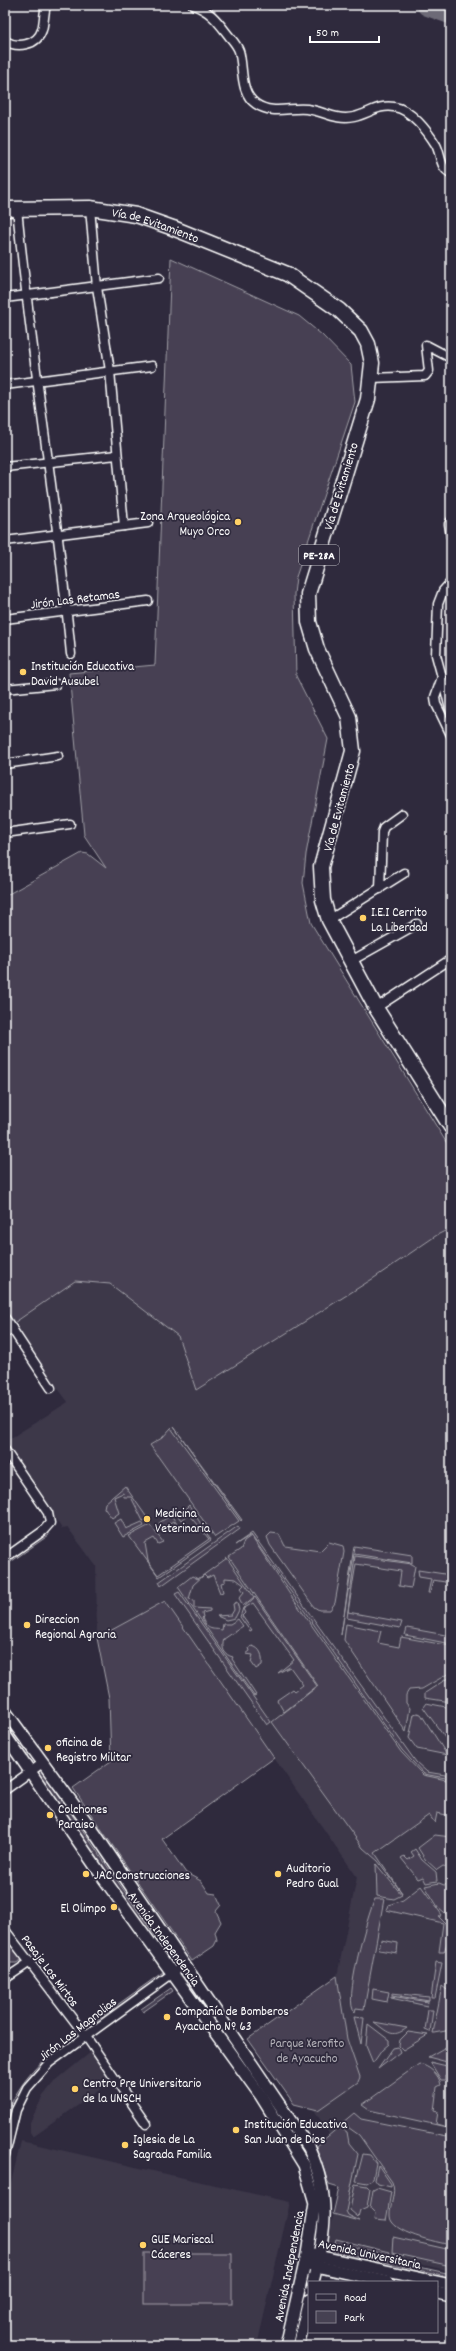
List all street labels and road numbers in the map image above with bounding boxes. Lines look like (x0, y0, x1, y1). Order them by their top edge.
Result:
street label: Vía de Evitamiento (110, 204, 202, 250)
street label: Vía de Evitamiento (320, 440, 365, 533)
road number: PE-28A (299, 545, 339, 565)
street label: Jirón Las Retamas (29, 586, 121, 615)
street label: Vía de Evitamiento (319, 761, 361, 854)
street label: Avenida Independencia (122, 1888, 204, 1991)
street label: Pasaje Los Mirtos (16, 1931, 83, 2012)
street label: Jirón Las Magnolias (35, 1993, 122, 2067)
street label: Avenida Independencia (270, 2208, 311, 2324)
street label: Avenida Universitaria (316, 2235, 423, 2276)

